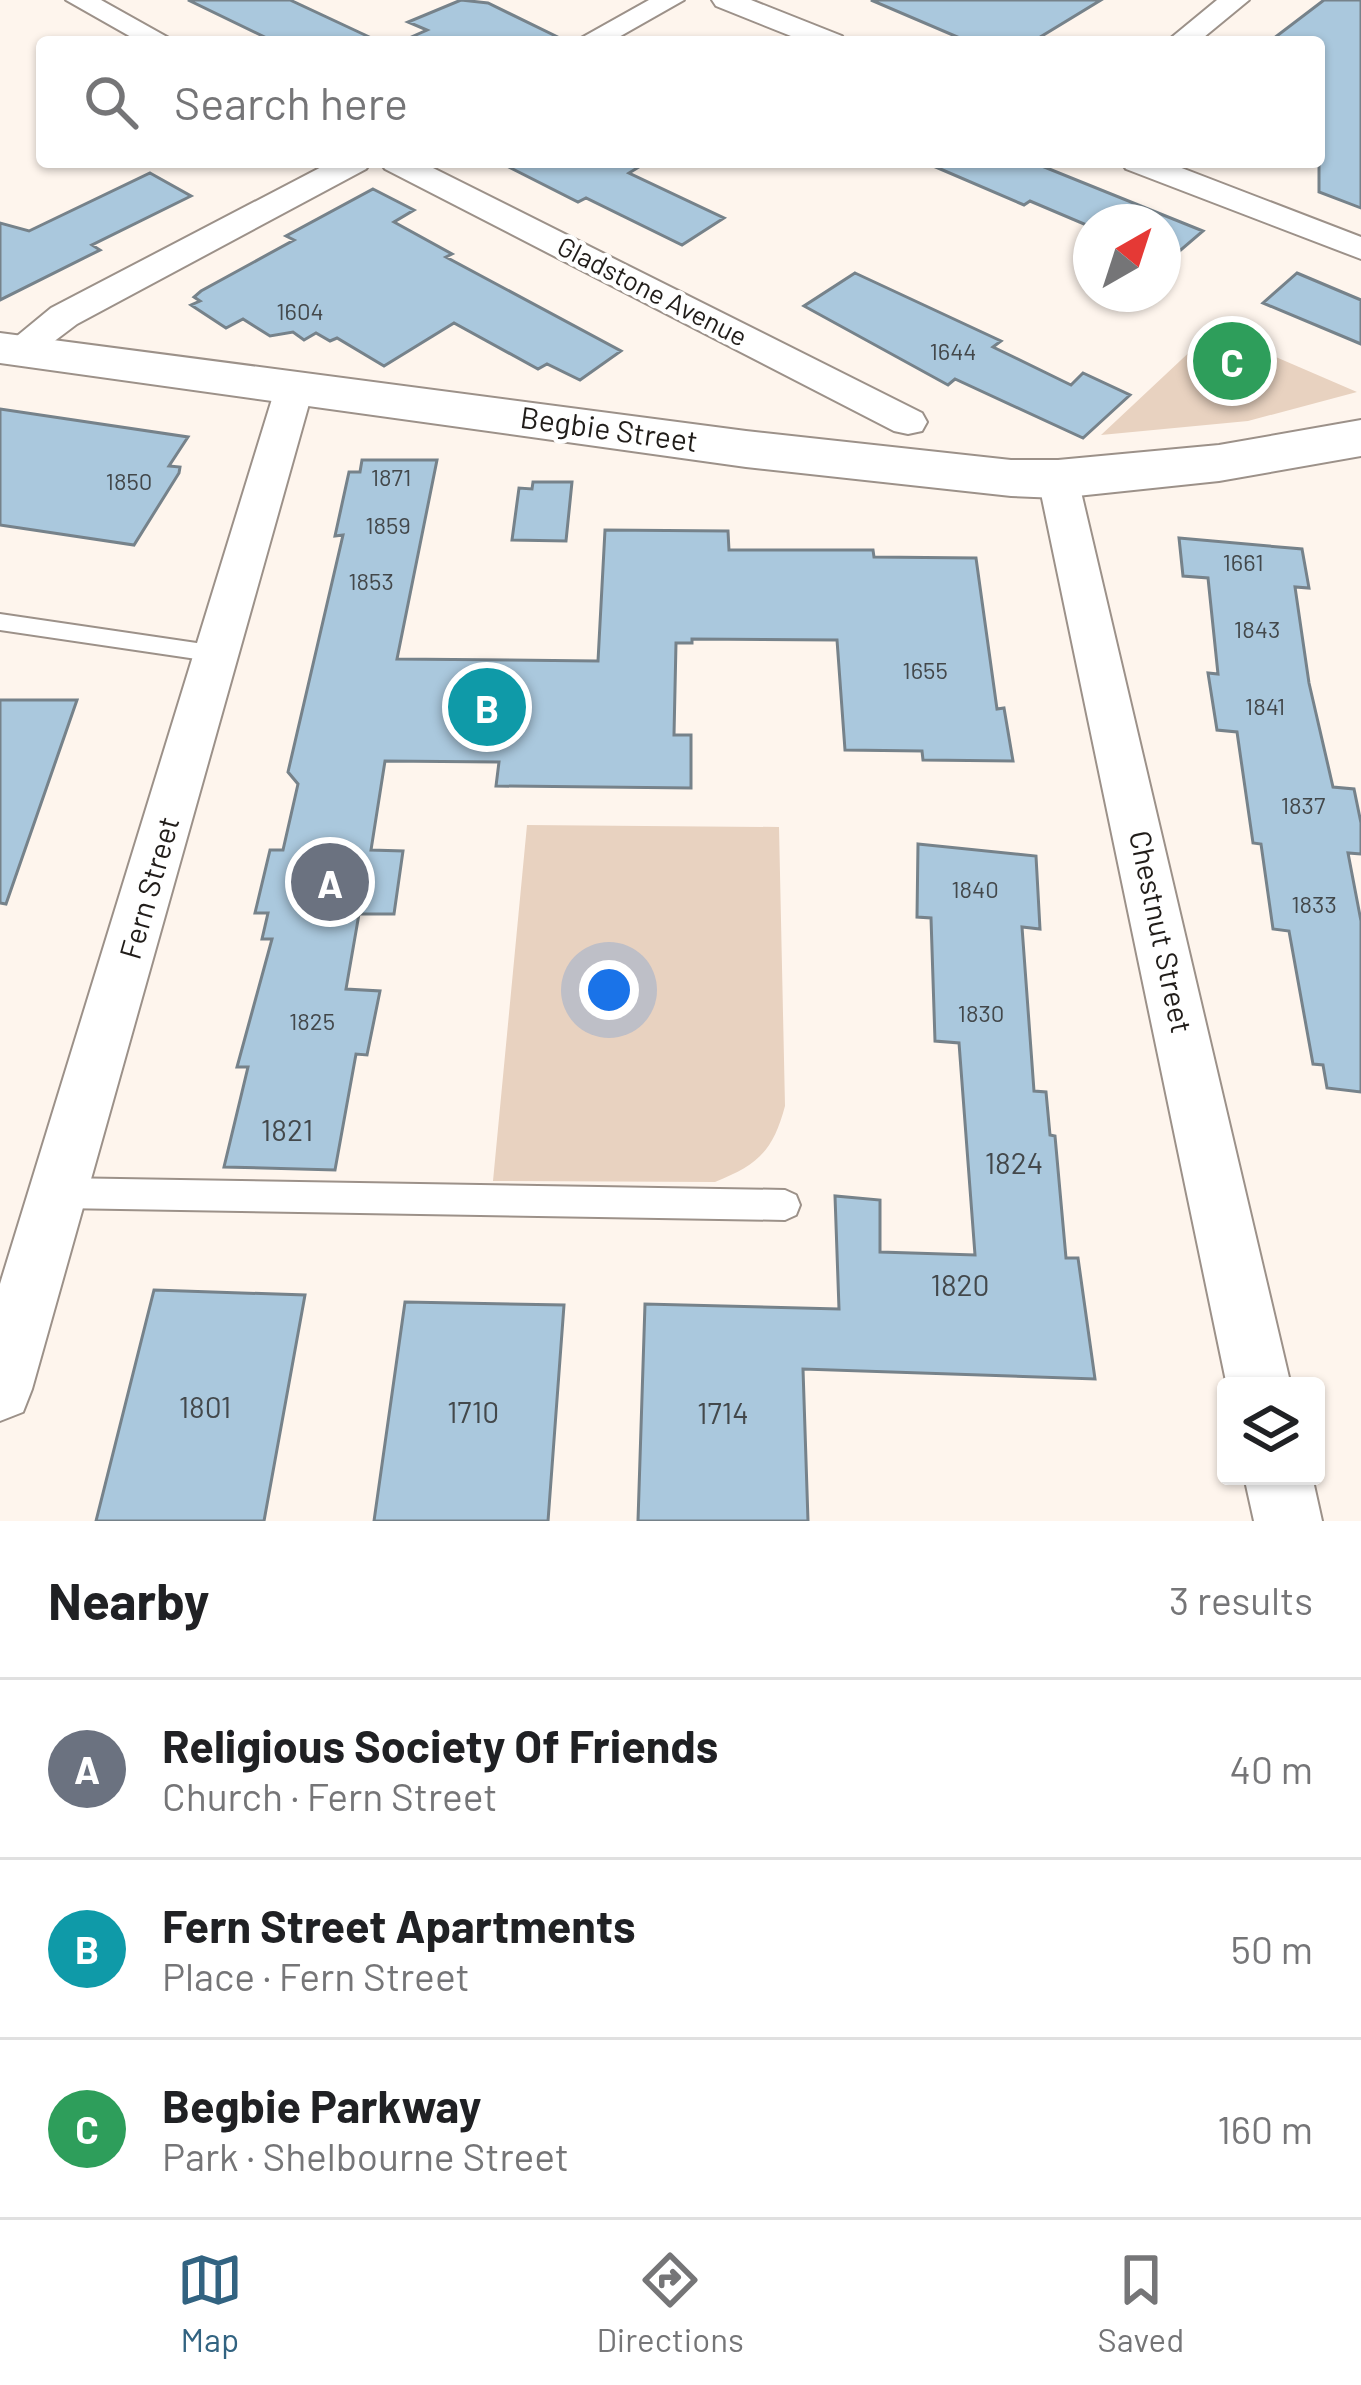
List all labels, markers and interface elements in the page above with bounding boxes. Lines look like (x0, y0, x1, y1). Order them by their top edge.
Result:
search box (36, 36, 1325, 168)
icon: search (78, 69, 144, 135)
text: Search here (174, 75, 408, 129)
north arrow (1073, 204, 1181, 312)
street label: Gladstone Avenue (553, 229, 753, 352)
house number: 1604 (276, 296, 324, 325)
pin: C (1193, 316, 1271, 406)
house number: 1644 (929, 336, 977, 365)
street label: Begbie Street (518, 398, 700, 458)
house number: 1871 (371, 462, 411, 491)
house number: 1850 (106, 466, 152, 495)
house number: 1859 (365, 510, 411, 539)
house number: 1661 (1222, 547, 1264, 576)
house number: 1853 (348, 566, 394, 595)
house number: 1843 (1234, 614, 1280, 643)
house number: 1655 (902, 655, 948, 684)
pin: B (448, 662, 526, 752)
house number: 1841 (1245, 691, 1285, 720)
house number: 1837 (1281, 790, 1325, 819)
street label: Fern Street (111, 812, 186, 963)
street label: Chestnut Street (1123, 827, 1201, 1036)
pin: A (291, 837, 369, 927)
house number: 1840 (951, 874, 999, 903)
house number: 1833 (1291, 889, 1337, 918)
your location (579, 960, 639, 1020)
house number: 1830 (958, 998, 1004, 1027)
house number: 1825 (289, 1006, 335, 1035)
house number: 1821 (261, 1111, 313, 1147)
house number: 1824 (985, 1144, 1043, 1180)
house number: 1820 (930, 1266, 990, 1302)
map controls (1217, 1377, 1325, 1485)
button: layers (1217, 1377, 1325, 1485)
house number: 1801 (179, 1388, 231, 1424)
house number: 1710 (447, 1393, 499, 1429)
house number: 1714 (697, 1394, 749, 1430)
text: Nearby (48, 1569, 209, 1630)
text: 3 results (1169, 1576, 1313, 1623)
text: Religious Society Of Friends (162, 1718, 718, 1772)
text: A (74, 1745, 100, 1792)
text: 40 m (1229, 1745, 1313, 1792)
text: Church · Fern Street (162, 1772, 498, 1819)
text: Fern Street Apartments (162, 1898, 636, 1952)
text: B (75, 1925, 99, 1972)
text: 50 m (1231, 1925, 1313, 1972)
text: Place · Fern Street (162, 1952, 470, 1999)
text: Begbie Parkway (162, 2078, 481, 2132)
text: C (75, 2105, 99, 2152)
text: 160 m (1217, 2105, 1313, 2152)
text: Park · Shelbourne Street (162, 2132, 569, 2179)
tab: Map (177, 2247, 243, 2359)
tab: Directions (596, 2247, 744, 2359)
tab: Saved (1098, 2247, 1184, 2359)

